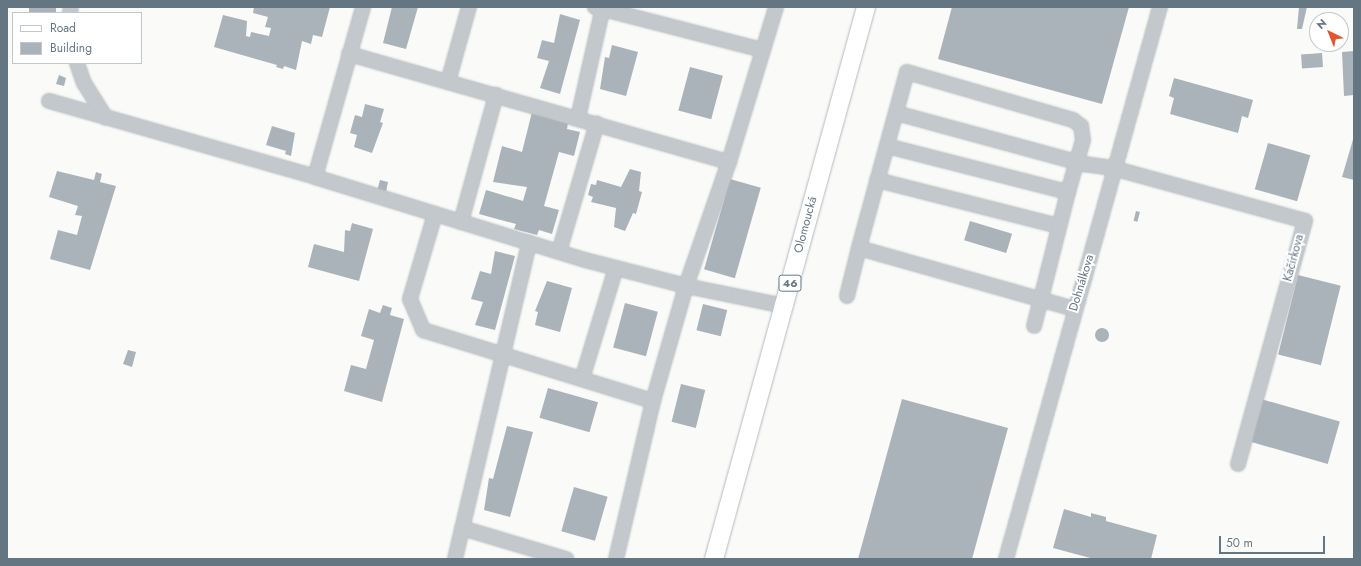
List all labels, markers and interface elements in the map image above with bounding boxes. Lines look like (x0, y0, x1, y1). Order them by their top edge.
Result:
legend (12, 12, 142, 64)
north arrow (1309, 12, 1349, 52)
text: N (1313, 15, 1330, 33)
text: Road (50, 19, 76, 37)
text: Building (50, 39, 92, 57)
street label: Olomoucká (792, 195, 820, 255)
street label: Kačírkova (1281, 233, 1307, 283)
street label: Dohnálkova (1067, 253, 1097, 313)
road number: 46 (778, 274, 802, 292)
scale bar (1221, 528, 1327, 554)
text: 50 m (1226, 534, 1253, 552)

